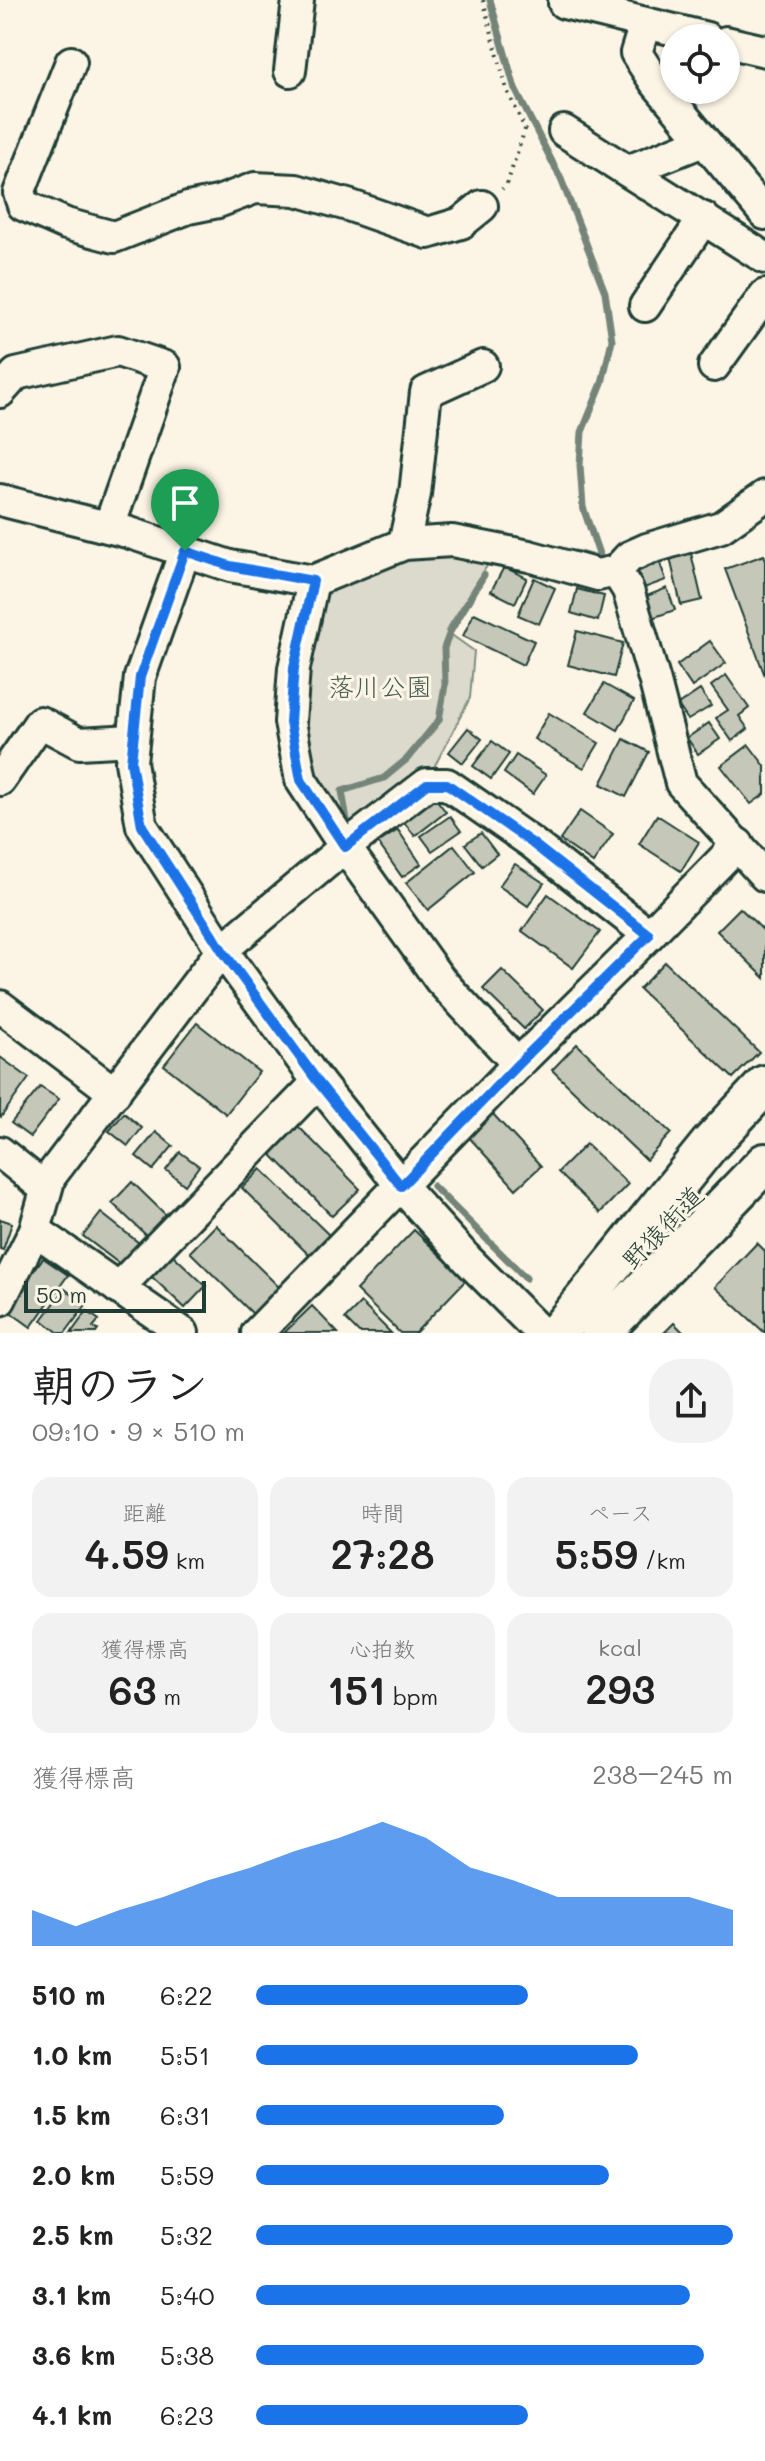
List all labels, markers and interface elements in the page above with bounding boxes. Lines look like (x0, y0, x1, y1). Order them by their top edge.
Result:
map controls (660, 24, 740, 104)
button: locate (660, 24, 740, 104)
pin (151, 469, 219, 551)
icon: arrive (163, 481, 207, 525)
park label: 落川公園 (328, 669, 432, 703)
street label: 野猿街道 (614, 1178, 710, 1276)
scale bar (24, 1277, 206, 1313)
text: 50 m (36, 1280, 87, 1309)
text: 朝のラン (32, 1355, 208, 1412)
button: share (649, 1359, 733, 1443)
text: 09:10 · 9 × 510 m (32, 1414, 245, 1448)
text: 距離 (123, 1498, 167, 1527)
text: 時間 (360, 1498, 405, 1527)
text: ペース (588, 1498, 653, 1527)
text: 4.59 (85, 1527, 169, 1579)
text: 27:28 (330, 1527, 435, 1579)
text: 5:59 (555, 1527, 638, 1579)
text: km (169, 1546, 205, 1575)
text: /km (638, 1546, 686, 1575)
text: kcal (598, 1633, 642, 1662)
text: 獲得標高 (101, 1634, 189, 1663)
text: 心拍数 (349, 1634, 416, 1663)
text: 293 (585, 1662, 655, 1714)
text: 63 (109, 1663, 157, 1715)
text: 151 (327, 1663, 386, 1715)
text: m (157, 1682, 181, 1711)
text: bpm (386, 1682, 438, 1711)
text: 238–245 m (592, 1757, 733, 1791)
text: 獲得標高 (32, 1760, 136, 1794)
text: 510 m (32, 1978, 105, 2012)
text: 6:22 (160, 1978, 213, 2012)
text: 1.0 km (32, 2038, 112, 2072)
text: 5:51 (160, 2038, 210, 2072)
text: 1.5 km (32, 2098, 111, 2132)
text: 6:31 (160, 2098, 211, 2132)
text: 2.0 km (32, 2158, 115, 2192)
text: 5:59 (160, 2158, 214, 2192)
text: 2.5 km (32, 2218, 114, 2252)
text: 5:32 (160, 2218, 213, 2252)
text: 3.1 km (32, 2278, 111, 2312)
text: 5:40 (160, 2278, 215, 2312)
text: 3.6 km (32, 2338, 115, 2372)
text: 5:38 (160, 2338, 214, 2372)
text: 4.1 km (32, 2398, 112, 2432)
text: 6:23 (160, 2398, 213, 2432)

